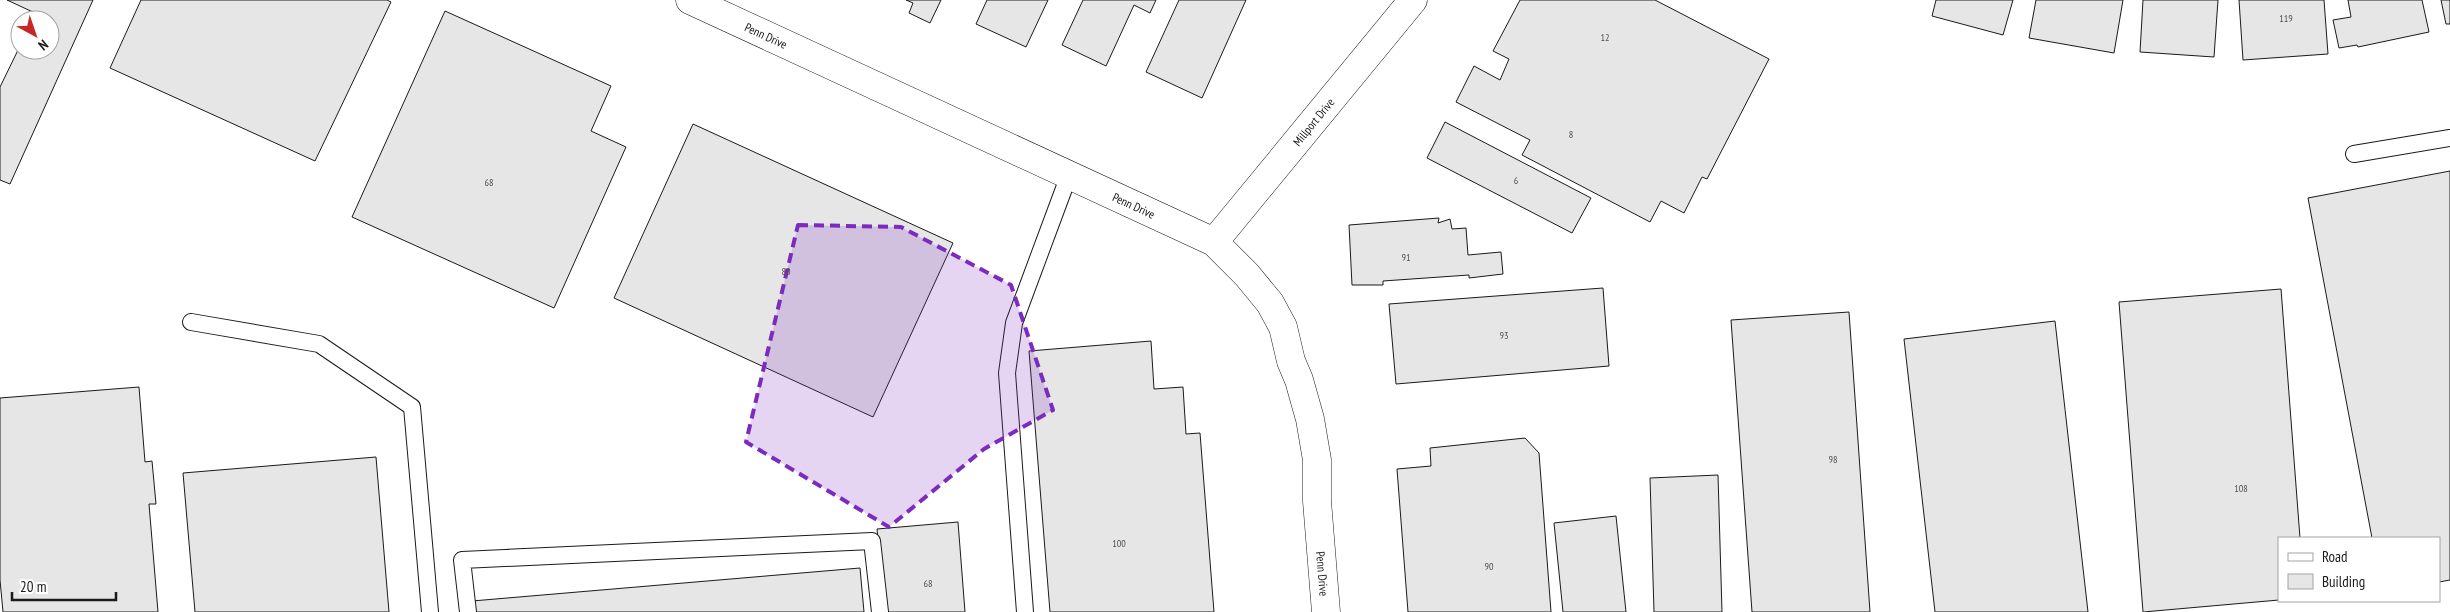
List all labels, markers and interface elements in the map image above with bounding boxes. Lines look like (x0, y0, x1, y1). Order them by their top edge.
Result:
north arrow (10, 10, 60, 60)
house number: 119 (2279, 12, 2293, 25)
street label: Penn Drive (743, 19, 790, 51)
house number: 12 (1601, 31, 1610, 44)
text: N (35, 36, 52, 54)
street label: Millport Drive (1289, 94, 1337, 149)
house number: 8 (1569, 128, 1573, 141)
house number: 6 (1514, 174, 1519, 187)
house number: 68 (485, 176, 494, 189)
street label: Penn Drive (1110, 189, 1158, 221)
house number: 91 (1402, 251, 1411, 264)
house number: 80 (782, 265, 791, 278)
house number: 93 (1500, 329, 1509, 342)
house number: 98 (1829, 453, 1838, 466)
house number: 108 (2234, 482, 2248, 495)
house number: 100 (1112, 537, 1126, 550)
legend (2278, 537, 2440, 602)
text: Road (2322, 547, 2348, 566)
street label: Penn Drive (1314, 551, 1332, 597)
house number: 90 (1485, 560, 1494, 573)
scale bar (12, 570, 116, 602)
text: Building (2322, 572, 2365, 591)
text: 20 m (20, 577, 46, 596)
house number: 68 (924, 577, 933, 590)

